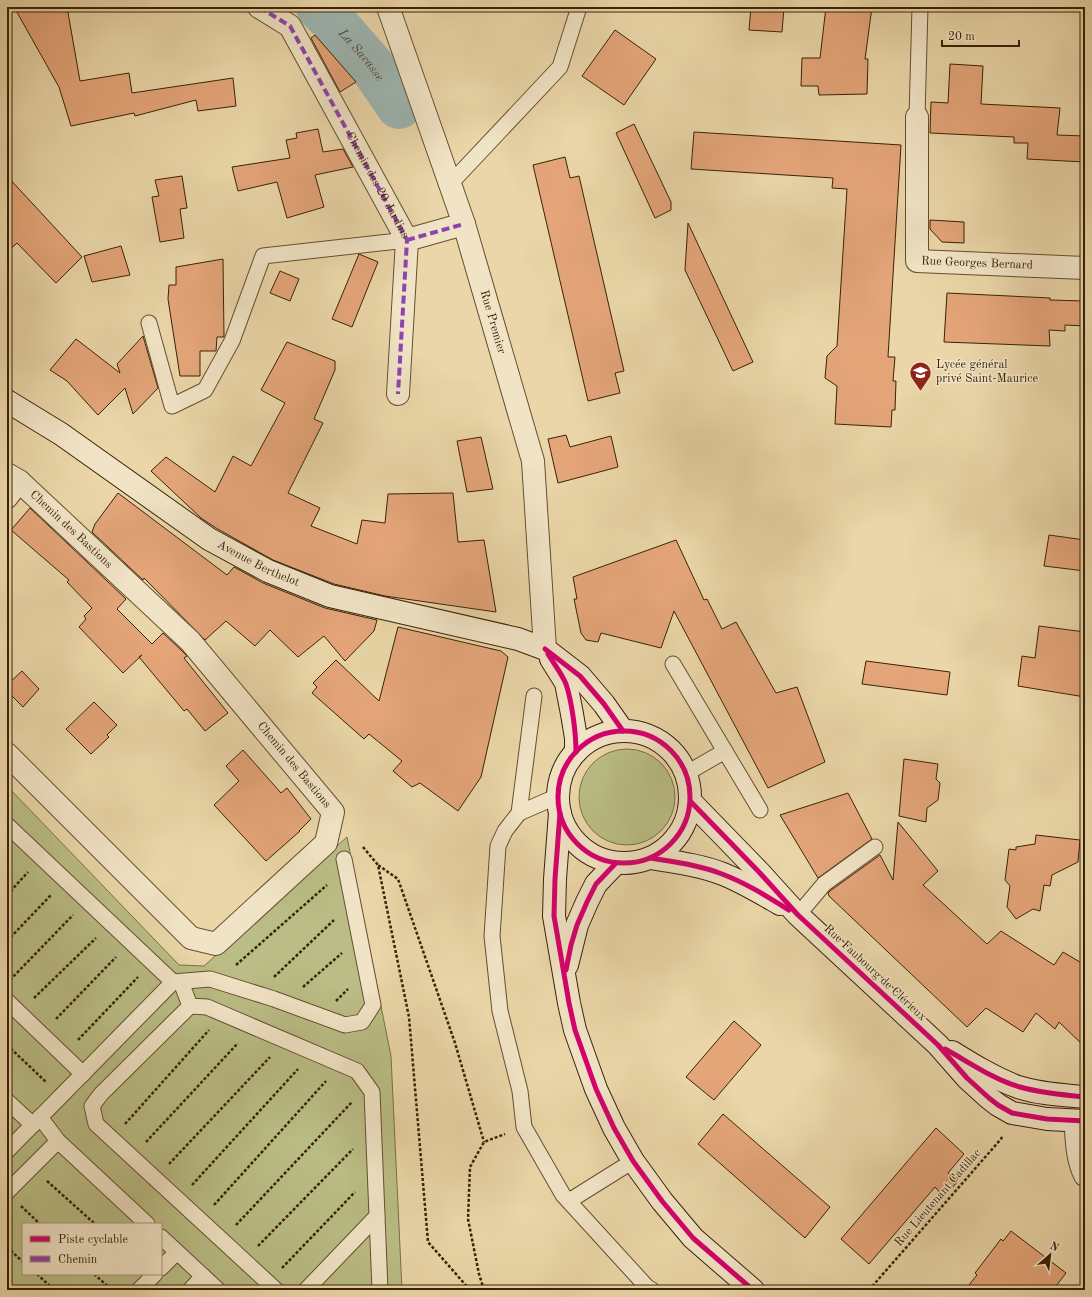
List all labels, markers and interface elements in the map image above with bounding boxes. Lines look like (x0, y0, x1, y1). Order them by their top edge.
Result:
scale bar (942, 22, 1019, 48)
water label: La Savasse (335, 26, 386, 83)
text: 20 m (948, 31, 975, 43)
street label: Chemin des 20 Jardins (343, 130, 411, 240)
street label: Rue Georges Bernard (921, 255, 1033, 272)
street label: Rue Premier (478, 289, 508, 355)
school or university icon: Lycée général privé Saint-Maurice (907, 359, 933, 392)
place label: Lycée général privé Saint-Maurice (936, 359, 1039, 385)
street label: Chemin des Bastions (28, 488, 114, 571)
street label: Avenue Berthelot (215, 539, 301, 589)
street label: Chemin des Bastions (255, 720, 333, 810)
street label: Rue Faubourg de Clérieux (822, 923, 928, 1023)
street label: Rue Lieutenant Cadillac (893, 1147, 983, 1249)
legend (22, 1223, 162, 1275)
text: Piste cyclable (58, 1234, 128, 1246)
north arrow (1030, 1235, 1070, 1275)
text: N (1048, 1241, 1061, 1255)
text: Chemin (58, 1254, 98, 1266)

